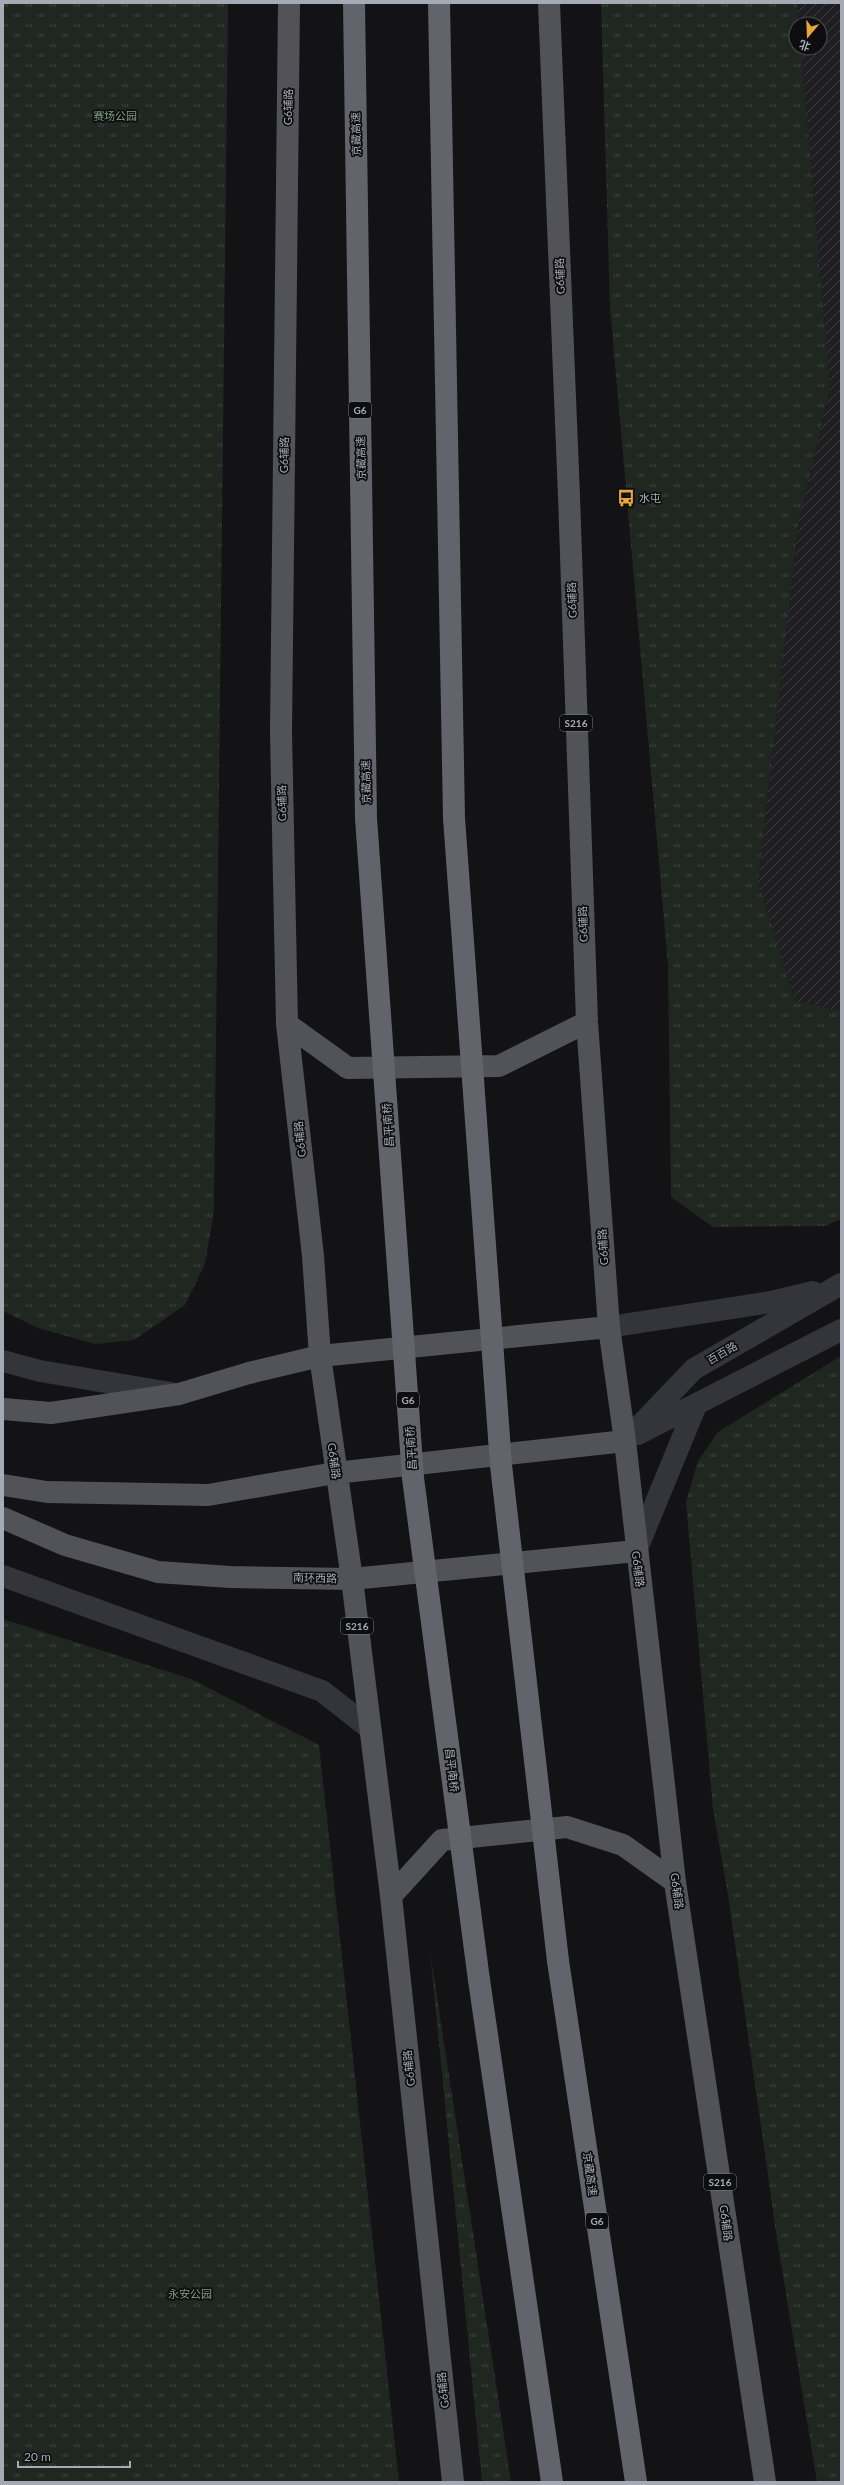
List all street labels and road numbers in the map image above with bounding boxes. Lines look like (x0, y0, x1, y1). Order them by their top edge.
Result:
street label: G6辅路 (281, 89, 294, 125)
street label: 京藏高速 (349, 112, 362, 156)
street label: G6辅路 (552, 258, 567, 294)
road number: G6 (349, 402, 371, 418)
street label: 京藏高速 (354, 436, 367, 480)
street label: G6辅路 (277, 437, 290, 473)
street label: G6辅路 (564, 582, 579, 618)
road number: S216 (560, 715, 592, 731)
street label: 京藏高速 (359, 760, 372, 804)
street label: G6辅路 (275, 785, 288, 821)
street label: G6辅路 (575, 906, 590, 942)
street label: 昌平南桥 (379, 1103, 396, 1147)
street label: G6辅路 (291, 1120, 308, 1158)
street label: G6辅路 (595, 1228, 610, 1266)
street label: 百百路 (704, 1339, 739, 1366)
road number: G6 (397, 1392, 419, 1408)
street label: 昌平南桥 (402, 1426, 419, 1470)
street label: G6辅路 (326, 1442, 343, 1480)
street label: G6辅路 (630, 1550, 647, 1588)
street label: 南环西路 (293, 1571, 337, 1584)
road number: S216 (341, 1618, 373, 1634)
street label: 昌平南桥 (443, 1747, 462, 1793)
street label: G6辅路 (669, 1872, 686, 1910)
street label: G6辅路 (400, 2049, 417, 2087)
street label: 京藏高速 (581, 2151, 600, 2197)
road number: S216 (704, 2174, 736, 2190)
street label: G6辅路 (718, 2204, 735, 2242)
road number: G6 (586, 2213, 608, 2229)
street label: G6辅路 (434, 2371, 451, 2409)

